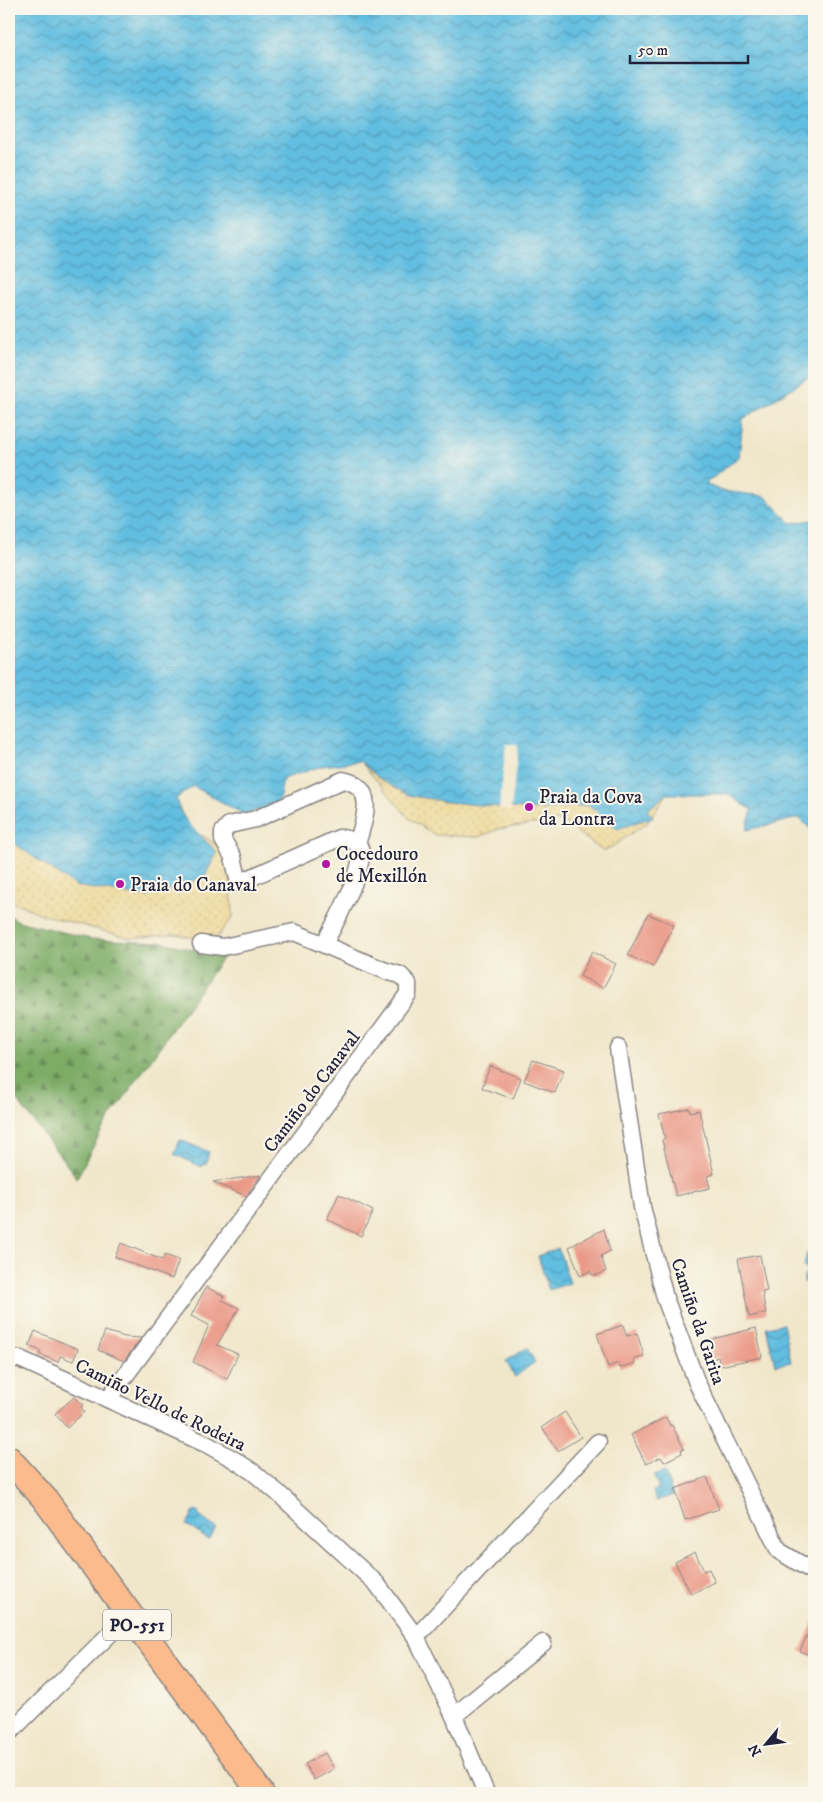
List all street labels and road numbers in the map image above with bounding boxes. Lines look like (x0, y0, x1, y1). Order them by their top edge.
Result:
street label: Camiño do Canaval (259, 1026, 366, 1157)
street label: Camiño da Garita (665, 1255, 730, 1388)
street label: Camiño Vello de Rodeira (71, 1354, 250, 1457)
road number: PO-551 (103, 1610, 171, 1640)

